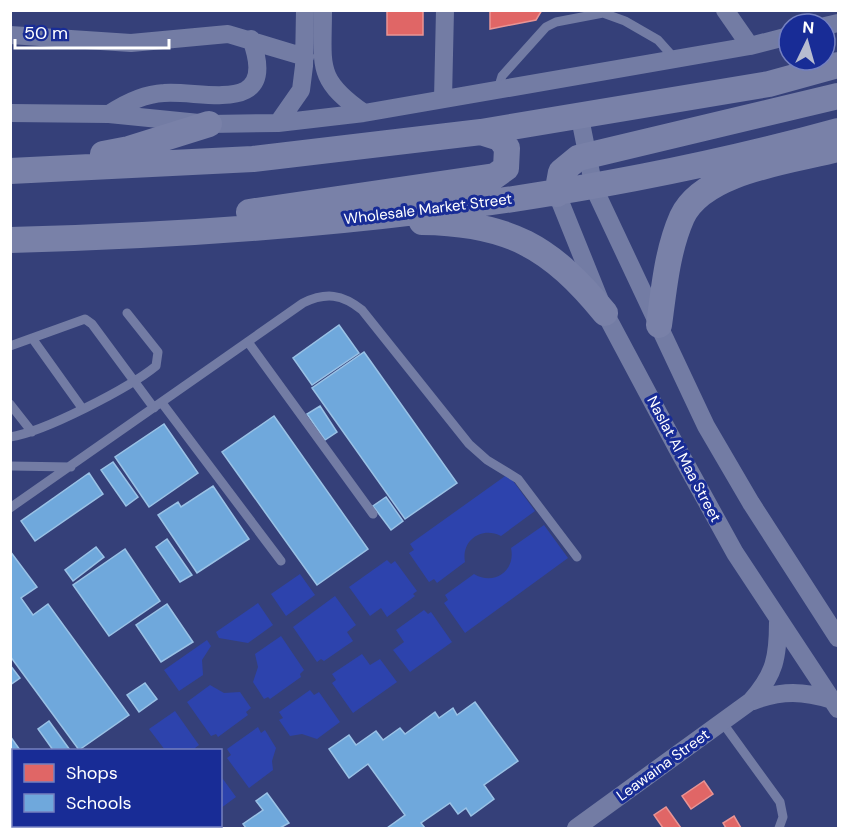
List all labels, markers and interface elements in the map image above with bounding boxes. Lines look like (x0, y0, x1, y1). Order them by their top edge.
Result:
scale bar (15, 12, 170, 50)
north arrow (777, 12, 837, 72)
text: N (802, 17, 815, 39)
text: 50 m (24, 21, 68, 45)
street label: Wholesale Market Street (343, 189, 513, 229)
street label: Naslat Al Maa Street (642, 393, 726, 526)
street label: Leawaina Street (612, 724, 714, 806)
legend (12, 749, 222, 827)
text: Shops (66, 761, 118, 785)
text: Schools (66, 791, 131, 815)

